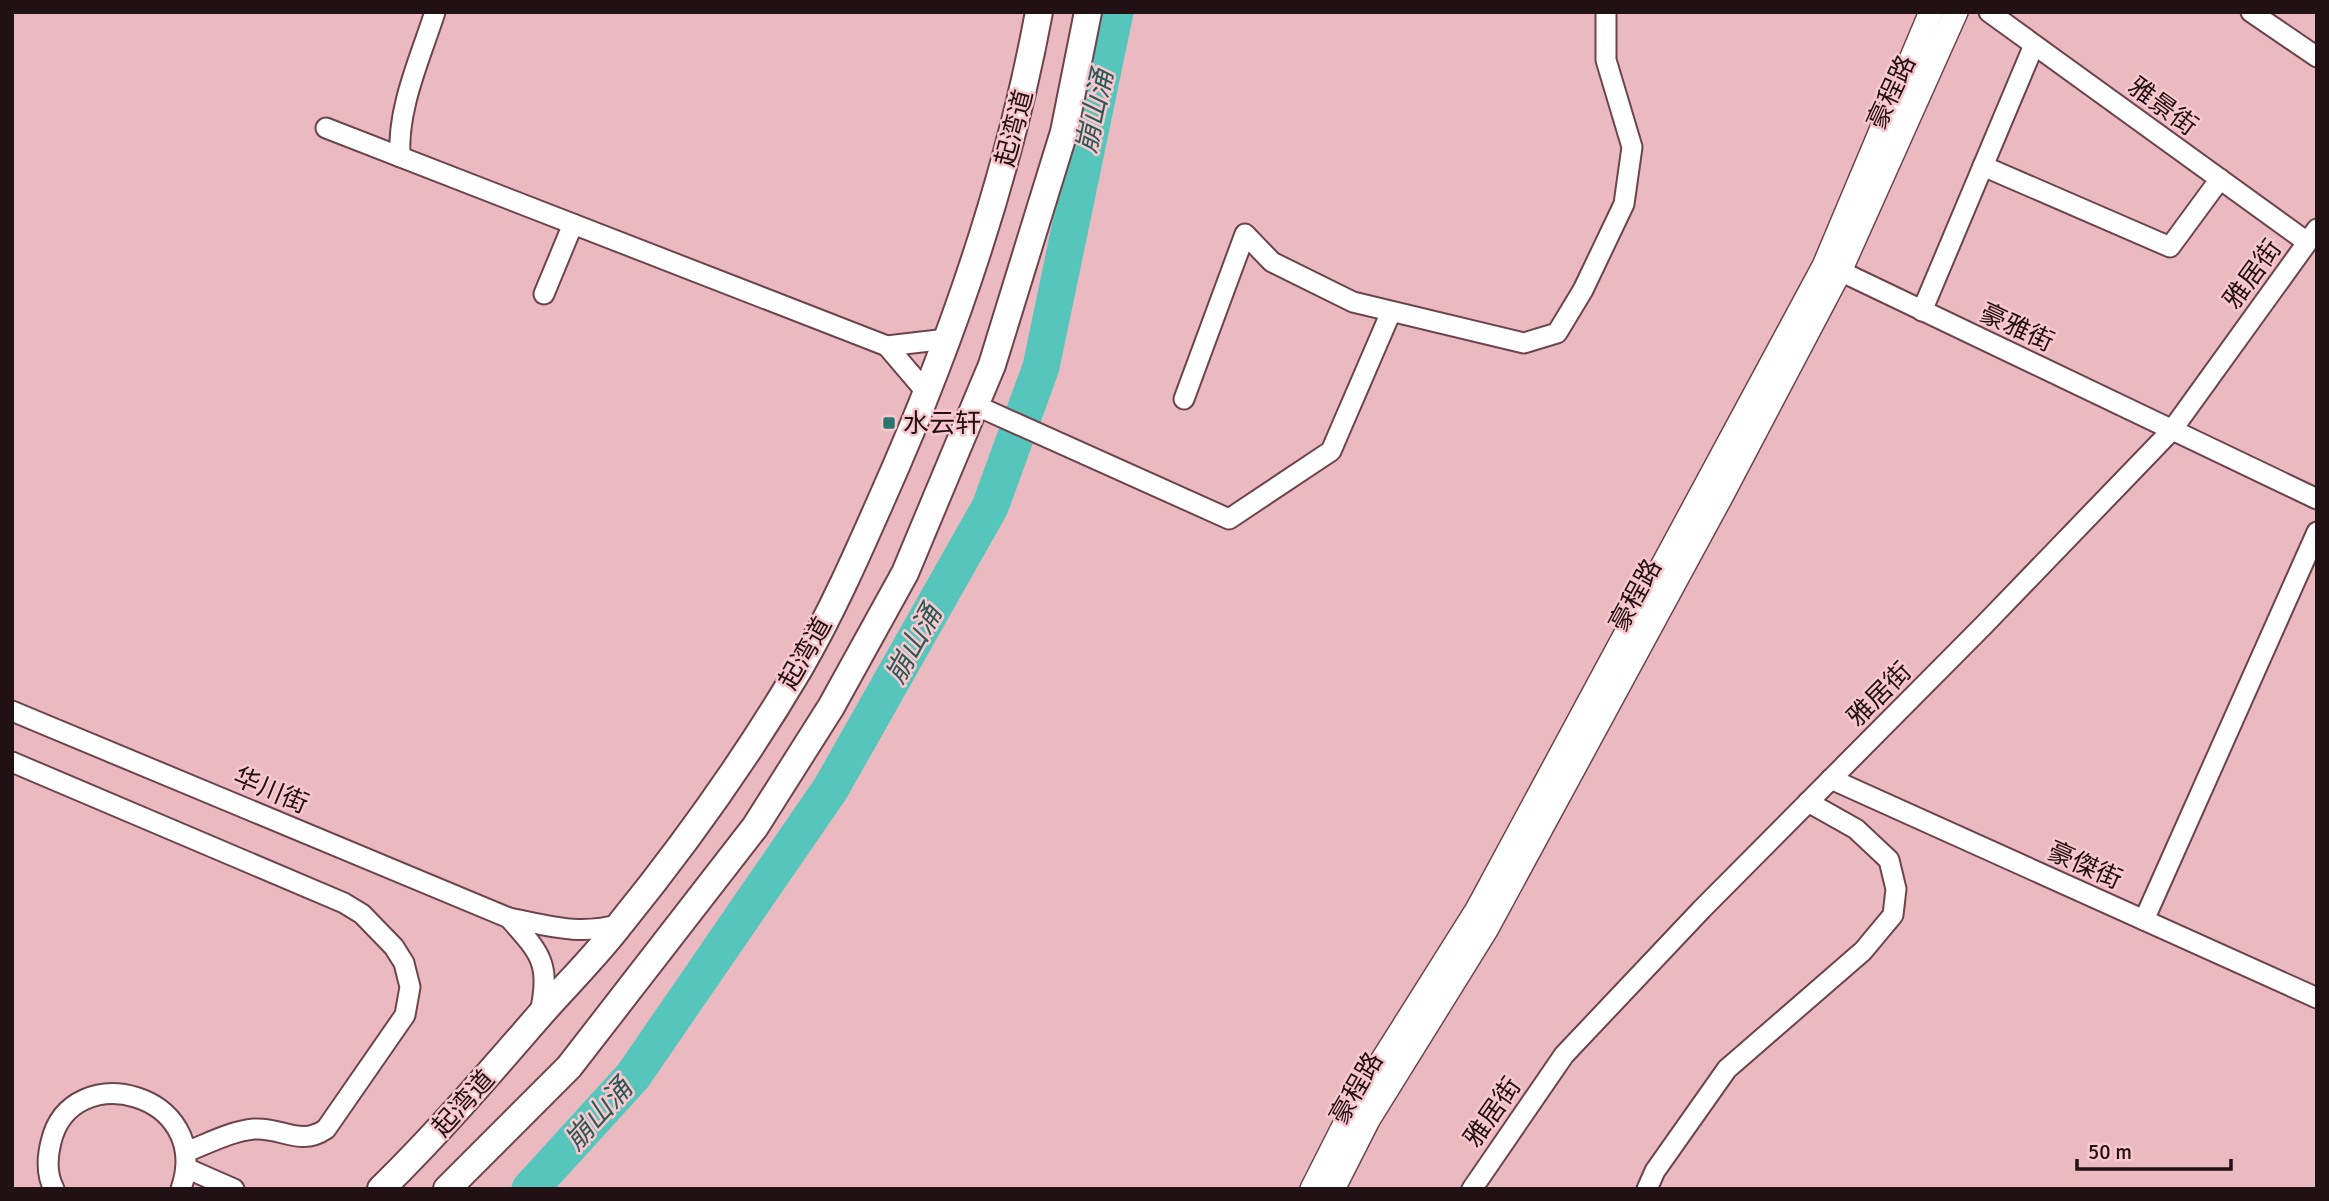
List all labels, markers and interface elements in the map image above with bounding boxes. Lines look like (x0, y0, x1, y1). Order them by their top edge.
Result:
street label: 豪程路 (1861, 50, 1923, 135)
water label: 崩山涌 (1070, 64, 1121, 156)
street label: 雅景街 (2121, 71, 2203, 143)
street label: 起湾道 (989, 86, 1041, 170)
street label: 雅居街 (2217, 234, 2289, 316)
street label: 豪雅街 (1974, 297, 2059, 359)
place label: 水云轩 (903, 408, 981, 440)
marker: 水云轩 (881, 415, 897, 431)
street label: 豪程路 (1603, 554, 1669, 637)
water label: 崩山涌 (879, 597, 951, 689)
street label: 起湾道 (773, 612, 839, 695)
street label: 雅居街 (1841, 656, 1919, 734)
street label: 华川街 (228, 761, 313, 821)
street label: 豪傑街 (2042, 835, 2127, 896)
street label: 豪程路 (1324, 1047, 1390, 1130)
street label: 起湾道 (426, 1064, 502, 1143)
water label: 崩山涌 (558, 1070, 641, 1157)
street label: 雅居街 (1457, 1071, 1528, 1154)
scale bar (2077, 1128, 2231, 1172)
text: 50 m (2088, 1139, 2132, 1165)

